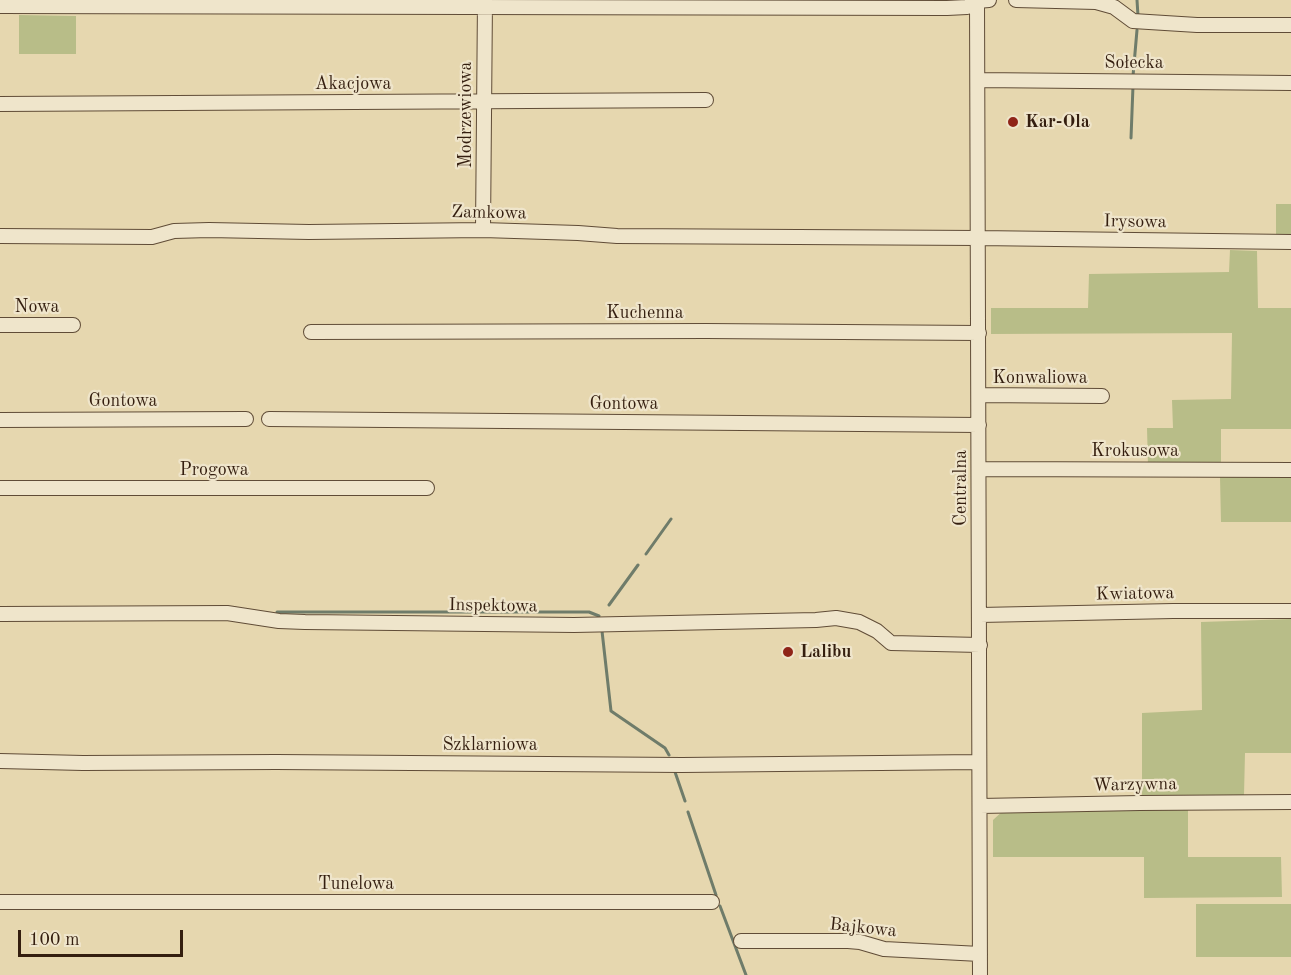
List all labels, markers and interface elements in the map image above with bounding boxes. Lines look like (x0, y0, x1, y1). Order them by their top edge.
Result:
street label: Sołecka (1104, 52, 1164, 74)
street label: Modrzewiowa (455, 62, 477, 168)
street label: Akacjowa (315, 73, 391, 95)
place label: Kar-Ola (1025, 111, 1090, 133)
marker: Kar-Ola (1006, 115, 1020, 129)
street label: Zamkowa (451, 202, 527, 224)
street label: Irysowa (1103, 211, 1167, 233)
street label: Nowa (15, 296, 59, 318)
street label: Kuchenna (606, 302, 684, 324)
street label: Konwaliowa (992, 367, 1088, 389)
street label: Gontowa (89, 390, 157, 412)
street label: Gontowa (590, 393, 658, 415)
street label: Krokusowa (1091, 440, 1179, 462)
street label: Centralna (950, 450, 972, 526)
street label: Progowa (179, 459, 249, 481)
street label: Kwiatowa (1096, 583, 1174, 605)
street label: Inspektowa (448, 594, 538, 618)
place label: Lalibu (800, 641, 851, 663)
marker: Lalibu (781, 645, 795, 659)
street label: Szklarniowa (442, 734, 538, 756)
street label: Warzywna (1093, 773, 1177, 797)
street label: Tunelowa (318, 873, 394, 895)
street label: Bajkowa (828, 914, 898, 942)
scale bar (21, 918, 186, 956)
text: 100 m (29, 931, 80, 949)

